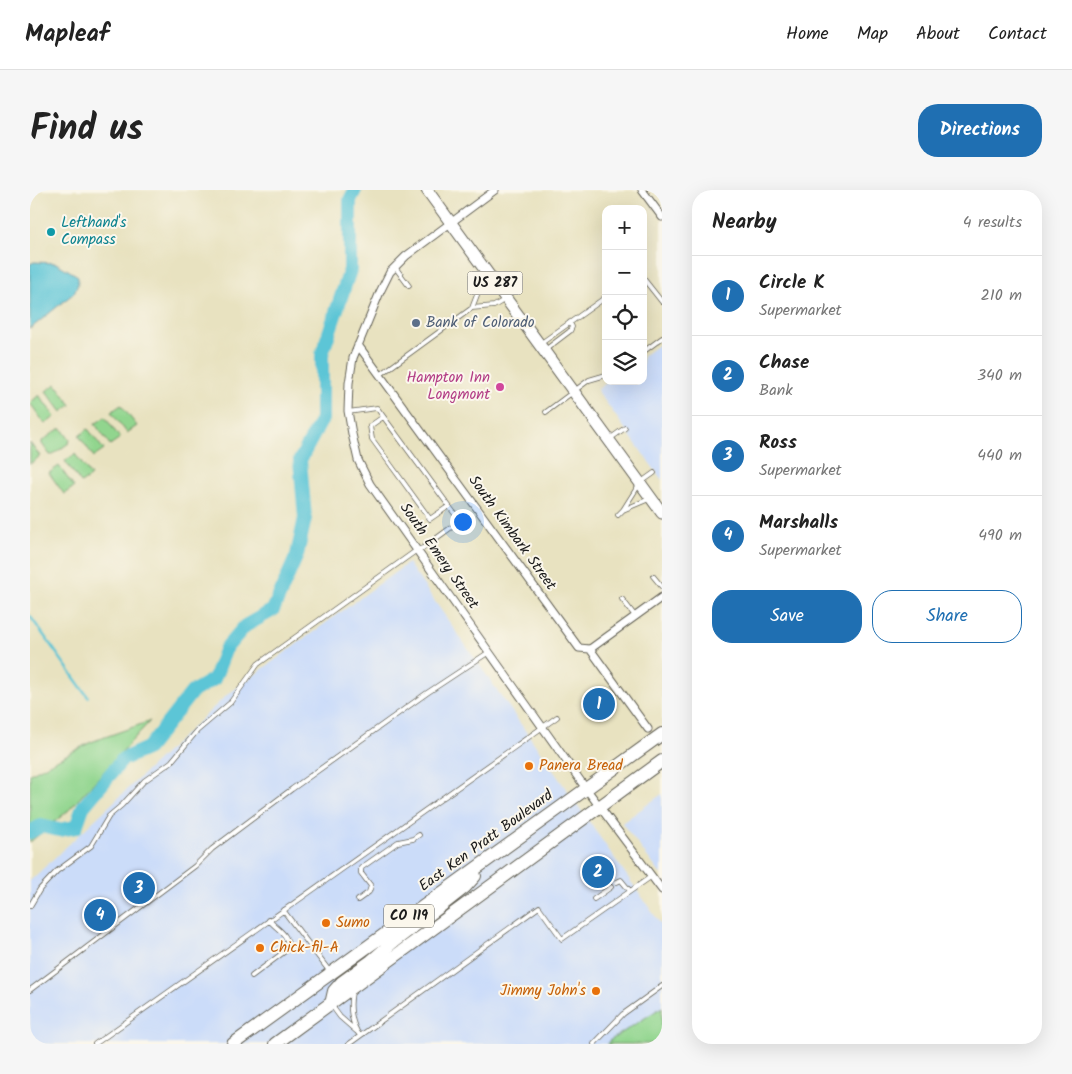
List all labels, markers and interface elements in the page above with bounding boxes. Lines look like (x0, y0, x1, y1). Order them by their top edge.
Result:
text: Mapleaf (25, 15, 109, 54)
text: Home (786, 20, 829, 49)
text: Map (857, 20, 888, 49)
text: About (916, 20, 960, 49)
text: Contact (988, 20, 1047, 49)
text: Find us (30, 102, 143, 158)
button: Directions (918, 104, 1042, 157)
map controls (602, 205, 647, 385)
button: + (602, 205, 647, 250)
text: Nearby (712, 206, 777, 239)
text: 4 results (963, 210, 1022, 235)
place label: Lefthand's Compass (61, 211, 127, 252)
marker: Lefthand's Compass (45, 226, 57, 238)
button: − (602, 250, 647, 295)
text: Circle K (759, 268, 825, 298)
road number: US 287 (468, 272, 522, 295)
text: 1 (726, 283, 730, 308)
text: 210 m (981, 283, 1022, 308)
button: locate (602, 295, 647, 340)
text: Supermarket (759, 298, 842, 323)
place label: Bank of Colorado (426, 311, 535, 335)
marker: Bank of Colorado (410, 317, 422, 329)
button: layers (602, 340, 647, 385)
text: Chase (759, 348, 809, 378)
text: 2 (723, 363, 733, 388)
text: 340 m (977, 363, 1022, 388)
place label: Hampton Inn Longmont (407, 366, 490, 407)
text: Bank (759, 378, 793, 403)
marker: Hampton Inn Longmont (494, 381, 506, 393)
text: Ross (759, 428, 797, 458)
text: 3 (724, 443, 732, 468)
text: 440 m (977, 443, 1022, 468)
text: Supermarket (759, 458, 842, 483)
street label: South Kimbark Street (462, 470, 562, 596)
street label: South Emery Street (393, 498, 485, 614)
text: Marshalls (759, 508, 838, 538)
your location (450, 509, 476, 535)
text: 4 (724, 523, 732, 548)
text: 490 m (978, 523, 1022, 548)
text: Supermarket (759, 538, 842, 563)
button: Save (712, 590, 862, 643)
button: Share (872, 590, 1022, 643)
pin: 1 (583, 685, 615, 723)
place label: Panera Bread (539, 754, 623, 778)
marker: Panera Bread (523, 760, 535, 772)
street label: East Ken Pratt Boulevard (414, 784, 559, 898)
pin: 2 (582, 853, 614, 891)
pin: 3 (123, 869, 155, 907)
pin: 4 (84, 896, 116, 934)
road number: CO 119 (384, 904, 434, 928)
place label: Sumo (336, 911, 370, 935)
marker: Sumo (320, 917, 332, 929)
place label: Chick-fil-A (270, 936, 339, 960)
marker: Chick-fil-A (254, 942, 266, 954)
place label: Jimmy John's (500, 979, 587, 1003)
marker: Jimmy John's (590, 985, 602, 997)

